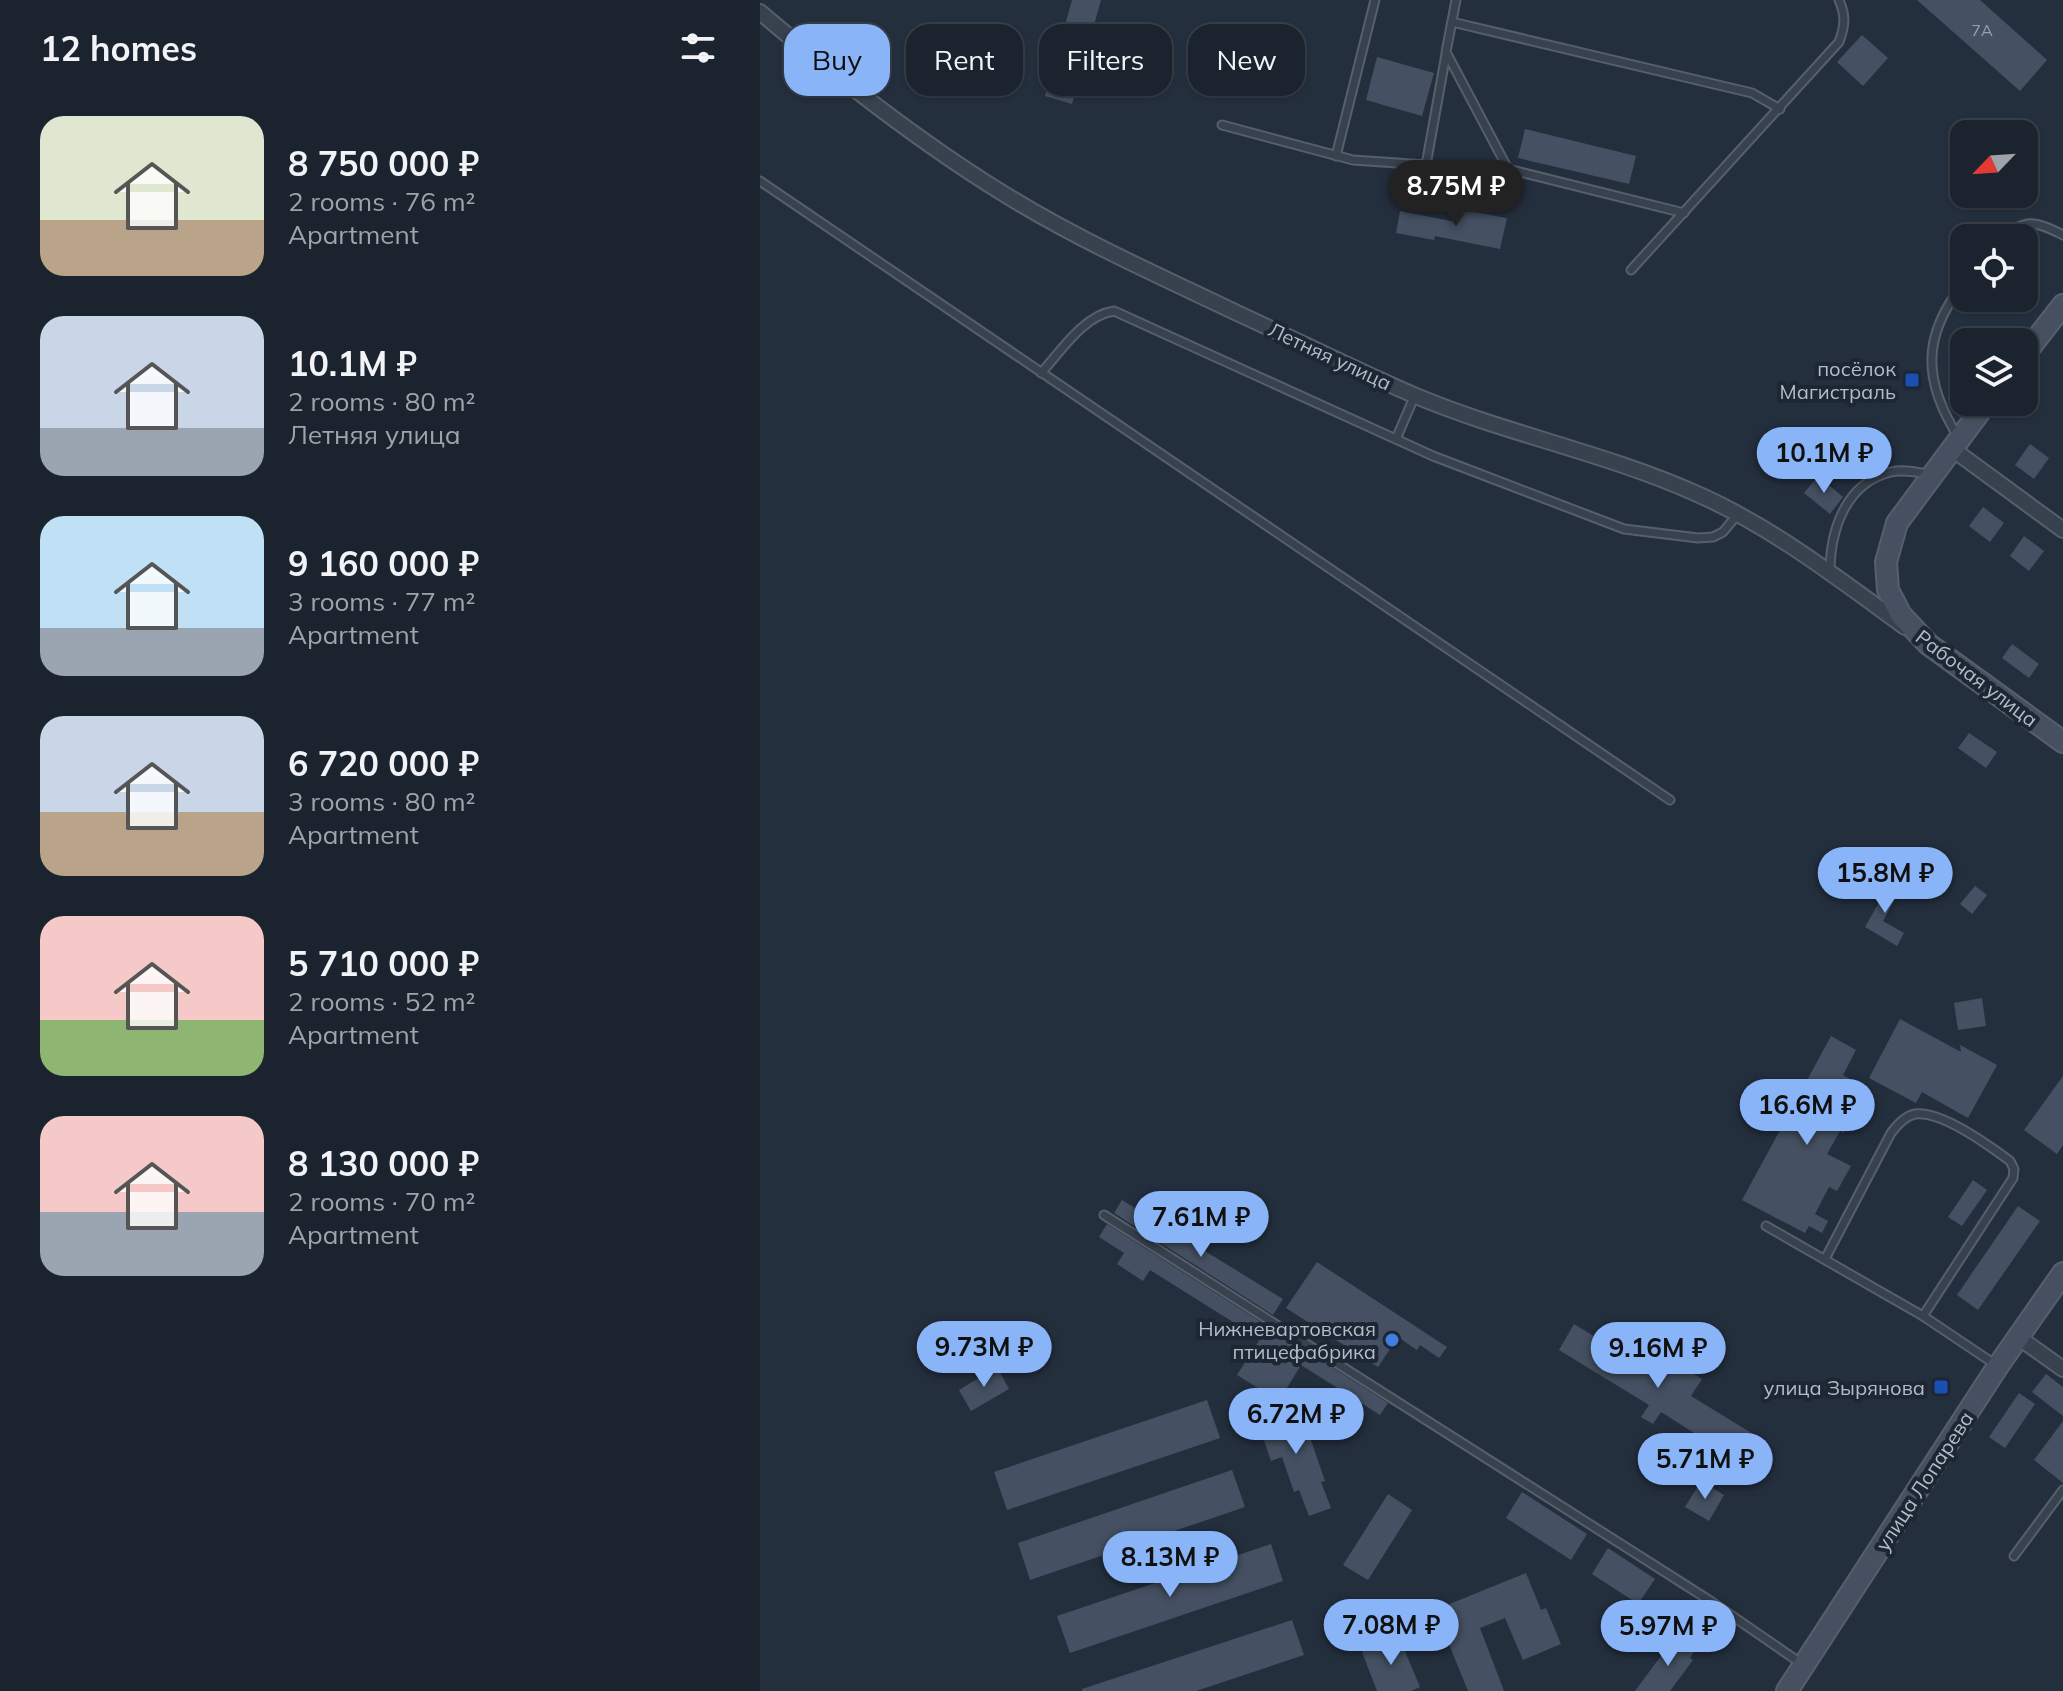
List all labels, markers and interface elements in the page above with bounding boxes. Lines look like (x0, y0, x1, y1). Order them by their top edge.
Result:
house number: 7А (1971, 20, 1993, 40)
chip: Buy (784, 24, 890, 96)
chip: Rent (906, 24, 1023, 96)
chip: Filters (1039, 24, 1172, 96)
chip: New (1188, 24, 1305, 96)
icon: filters (676, 26, 720, 70)
text: 12 homes (40, 27, 197, 70)
north arrow (1950, 120, 2038, 208)
map controls (1950, 120, 2038, 416)
text: 8 750 000 ₽ (288, 142, 479, 185)
icon: home (104, 148, 200, 244)
pin: 8.75M ₽ (1382, 160, 1530, 228)
text: 8.75M ₽ (1407, 169, 1505, 202)
text: 2 rooms · 76 m² (288, 185, 475, 218)
text: Apartment (288, 218, 419, 251)
button: locate (1950, 224, 2038, 312)
street label: Летняя улица (1265, 317, 1395, 395)
button: layers (1950, 328, 2038, 416)
text: 10.1M ₽ (288, 342, 417, 385)
icon: home (104, 348, 200, 444)
place label: посёлок Магистраль (1780, 356, 1896, 404)
marker: посёлок Магистраль (1903, 371, 1921, 389)
text: 2 rooms · 80 m² (288, 385, 475, 418)
text: Летняя улица (288, 418, 461, 451)
pin: 10.1M ₽ (1750, 427, 1898, 495)
text: 10.1M ₽ (1775, 436, 1873, 469)
text: 9 160 000 ₽ (288, 542, 479, 585)
icon: home (104, 548, 200, 644)
text: 3 rooms · 77 m² (288, 585, 475, 618)
text: Apartment (288, 618, 419, 651)
street label: Рабочая улица (1911, 624, 2043, 732)
text: 6 720 000 ₽ (288, 742, 479, 785)
icon: home (104, 748, 200, 844)
text: 3 rooms · 80 m² (288, 785, 475, 818)
text: Apartment (288, 818, 419, 851)
pin: 15.8M ₽ (1811, 847, 1959, 915)
text: 15.8M ₽ (1836, 856, 1934, 889)
text: 5 710 000 ₽ (288, 942, 479, 985)
icon: home (104, 948, 200, 1044)
text: 2 rooms · 52 m² (288, 985, 475, 1018)
text: Apartment (288, 1018, 419, 1051)
pin: 16.6M ₽ (1733, 1079, 1881, 1147)
text: 16.6M ₽ (1758, 1088, 1856, 1121)
text: 8 130 000 ₽ (288, 1142, 479, 1185)
icon: home (104, 1148, 200, 1244)
text: 2 rooms · 70 m² (288, 1185, 475, 1218)
pin: 7.61M ₽ (1127, 1191, 1275, 1259)
text: 7.61M ₽ (1152, 1200, 1250, 1233)
text: Apartment (288, 1218, 419, 1251)
place label: Нижневартовская птицефабрика (1198, 1316, 1376, 1364)
pin: 9.73M ₽ (910, 1321, 1058, 1389)
pin: 9.16M ₽ (1584, 1322, 1732, 1390)
text: 9.73M ₽ (935, 1330, 1033, 1363)
marker: Нижневартовская птицефабрика (1383, 1331, 1401, 1349)
text: 9.16M ₽ (1609, 1331, 1707, 1364)
place label: улица Зырянова (1763, 1375, 1925, 1400)
marker: улица Зырянова (1932, 1378, 1950, 1396)
pin: 6.72M ₽ (1222, 1388, 1370, 1456)
text: 6.72M ₽ (1247, 1397, 1345, 1430)
street label: улица Лопарева (1870, 1407, 1978, 1555)
pin: 5.71M ₽ (1631, 1433, 1779, 1501)
text: 5.71M ₽ (1656, 1442, 1754, 1475)
pin: 8.13M ₽ (1096, 1531, 1244, 1599)
text: 8.13M ₽ (1121, 1540, 1219, 1573)
pin: 7.08M ₽ (1317, 1599, 1465, 1667)
pin: 5.97M ₽ (1594, 1600, 1742, 1668)
text: 7.08M ₽ (1342, 1608, 1440, 1641)
text: 5.97M ₽ (1619, 1609, 1717, 1642)

